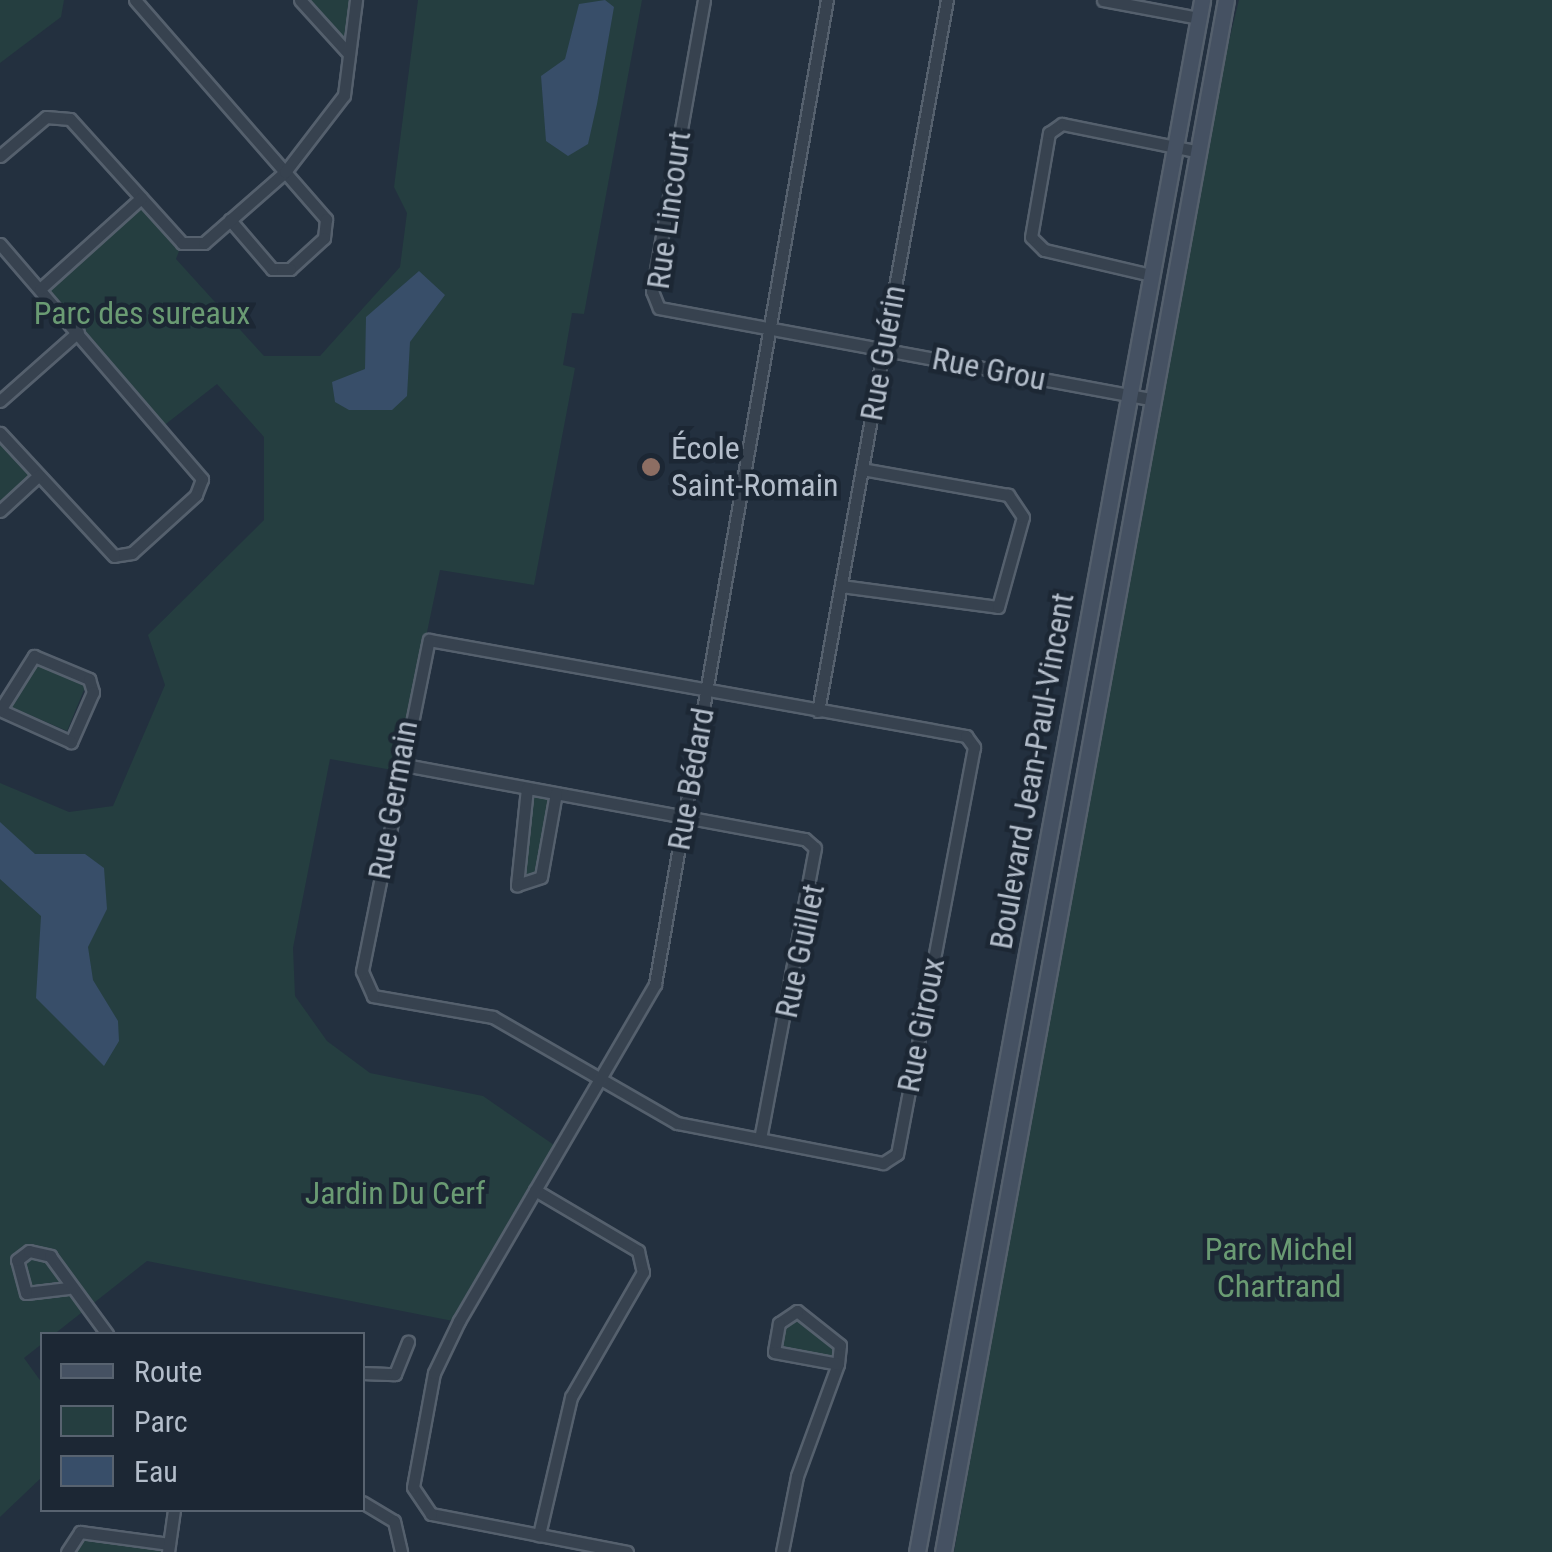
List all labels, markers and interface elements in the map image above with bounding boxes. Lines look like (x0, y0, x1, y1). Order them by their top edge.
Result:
street label: Rue Lincourt (639, 129, 699, 291)
street label: Rue Guérin (852, 282, 914, 424)
park label: Parc des sureaux (34, 294, 250, 332)
street label: Rue Grou (929, 339, 1049, 399)
place label: École Saint-Romain (671, 430, 838, 505)
marker: École Saint-Romain (640, 456, 662, 478)
street label: Boulevard Jean-Paul-Vincent (982, 590, 1082, 952)
street label: Rue Bédard (660, 705, 722, 853)
street label: Rue Germain (360, 718, 426, 882)
street label: Rue Guillet (767, 881, 833, 1021)
street label: Rue Giroux (889, 955, 953, 1095)
park label: Jardin Du Cerf (305, 1174, 485, 1212)
park label: Parc Michel Chartrand (1205, 1231, 1353, 1306)
legend (40, 1332, 365, 1512)
text: Route (134, 1354, 202, 1389)
text: Parc (134, 1404, 188, 1439)
text: Eau (134, 1454, 178, 1489)

